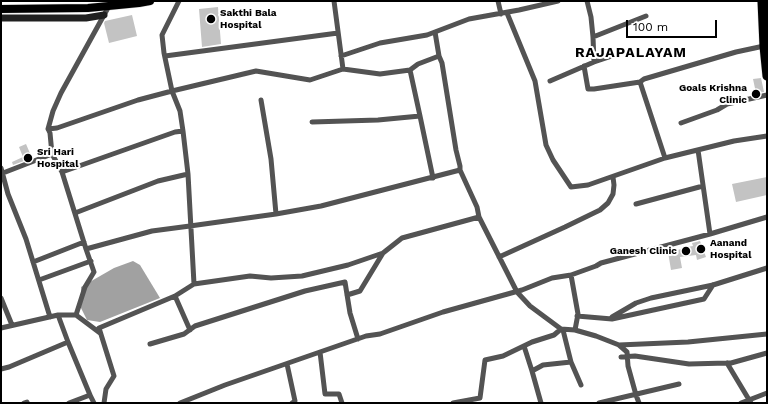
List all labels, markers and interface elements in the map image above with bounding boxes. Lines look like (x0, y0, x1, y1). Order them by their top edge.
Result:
place label: Sakthi Bala Hospital (220, 7, 277, 30)
scale bar (628, 12, 719, 38)
marker: Sakthi Bala Hospital (205, 13, 217, 25)
text: 100 m (633, 20, 668, 34)
district label: RAJAPALAYAM (575, 45, 687, 61)
place label: Goals Krishna Clinic (679, 82, 747, 106)
marker: Goals Krishna Clinic (750, 88, 762, 100)
place label: Sri Hari Hospital (37, 146, 78, 170)
marker: Sri Hari Hospital (22, 152, 34, 164)
place label: Aanand Hospital (710, 237, 751, 260)
marker: Aanand Hospital (695, 243, 707, 255)
place label: Ganesh Clinic (610, 245, 677, 257)
marker: Ganesh Clinic (680, 245, 692, 257)

